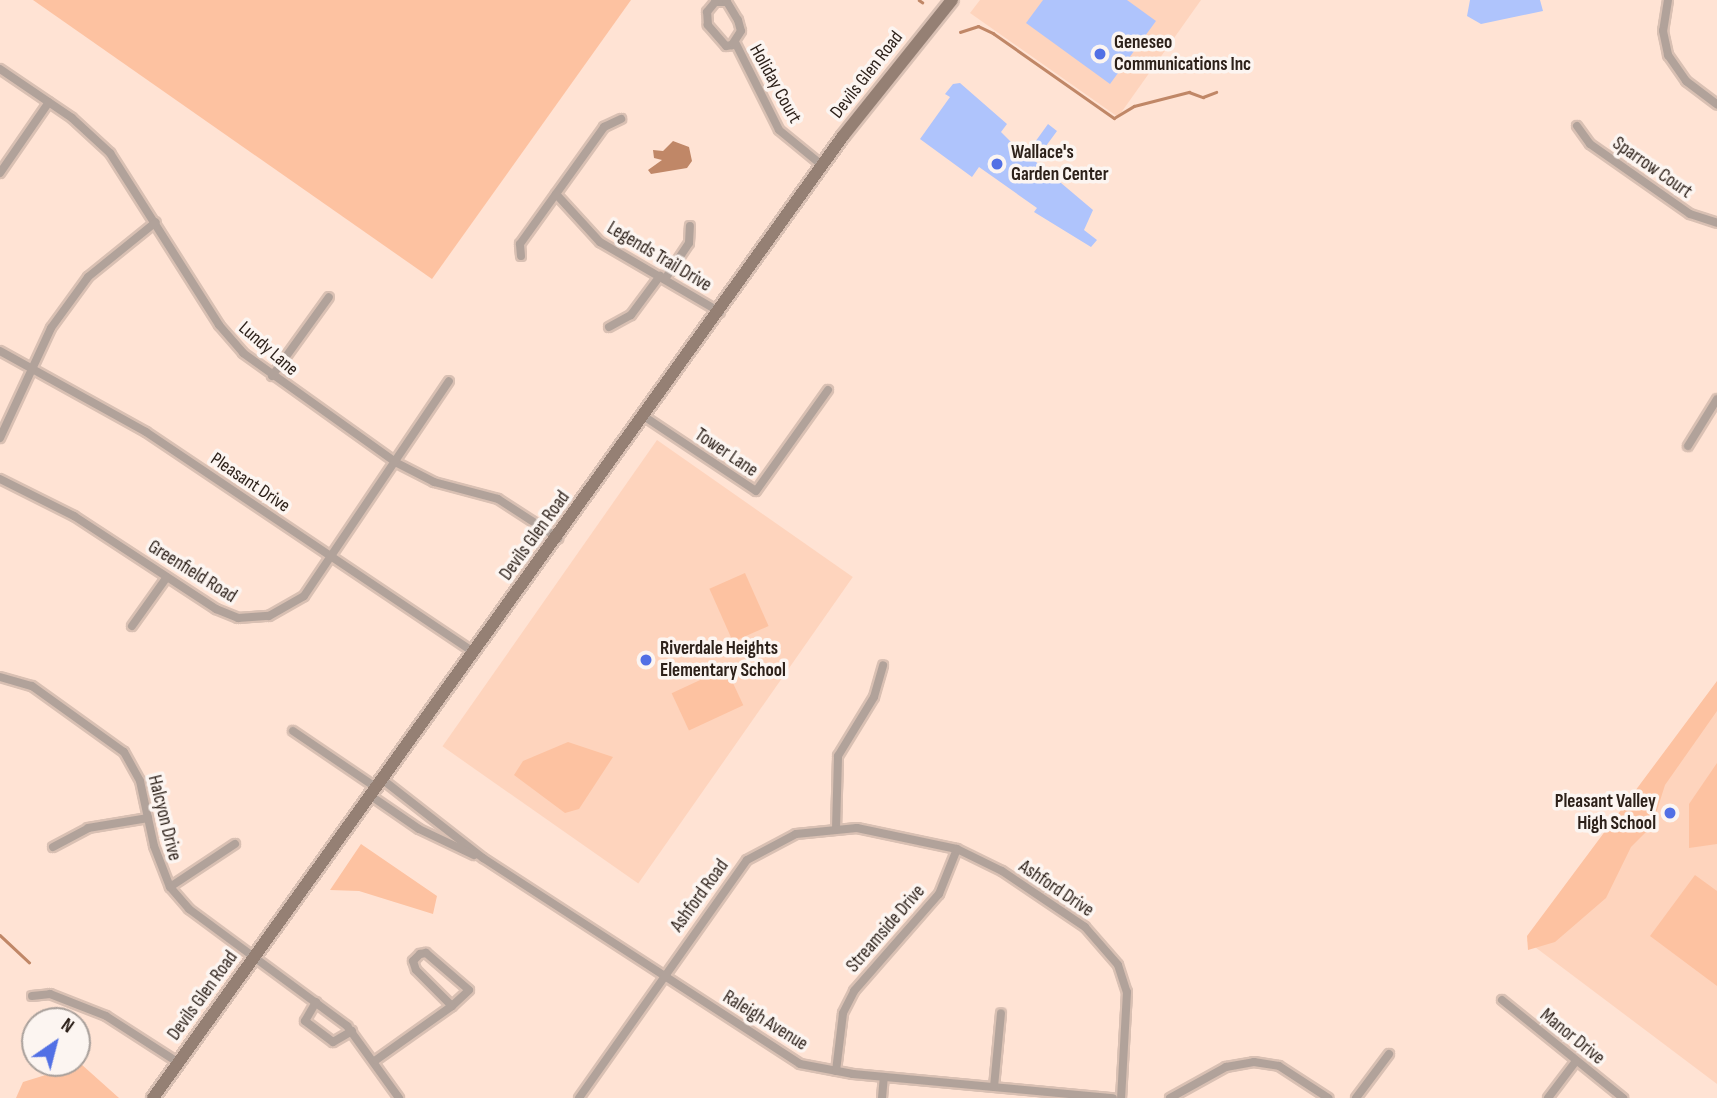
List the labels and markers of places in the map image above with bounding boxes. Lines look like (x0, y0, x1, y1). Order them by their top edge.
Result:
place label: Geneseo Communications Inc (1114, 32, 1251, 76)
marker: Geneseo Communications Inc (1092, 46, 1108, 62)
place label: Wallace's Garden Center (1011, 142, 1109, 186)
marker: Wallace's Garden Center (989, 156, 1005, 172)
place label: Riverdale Heights Elementary School (660, 638, 786, 682)
marker: Riverdale Heights Elementary School (638, 652, 654, 668)
place label: Pleasant Valley High School (1555, 791, 1656, 835)
marker: Pleasant Valley High School (1662, 805, 1678, 821)

